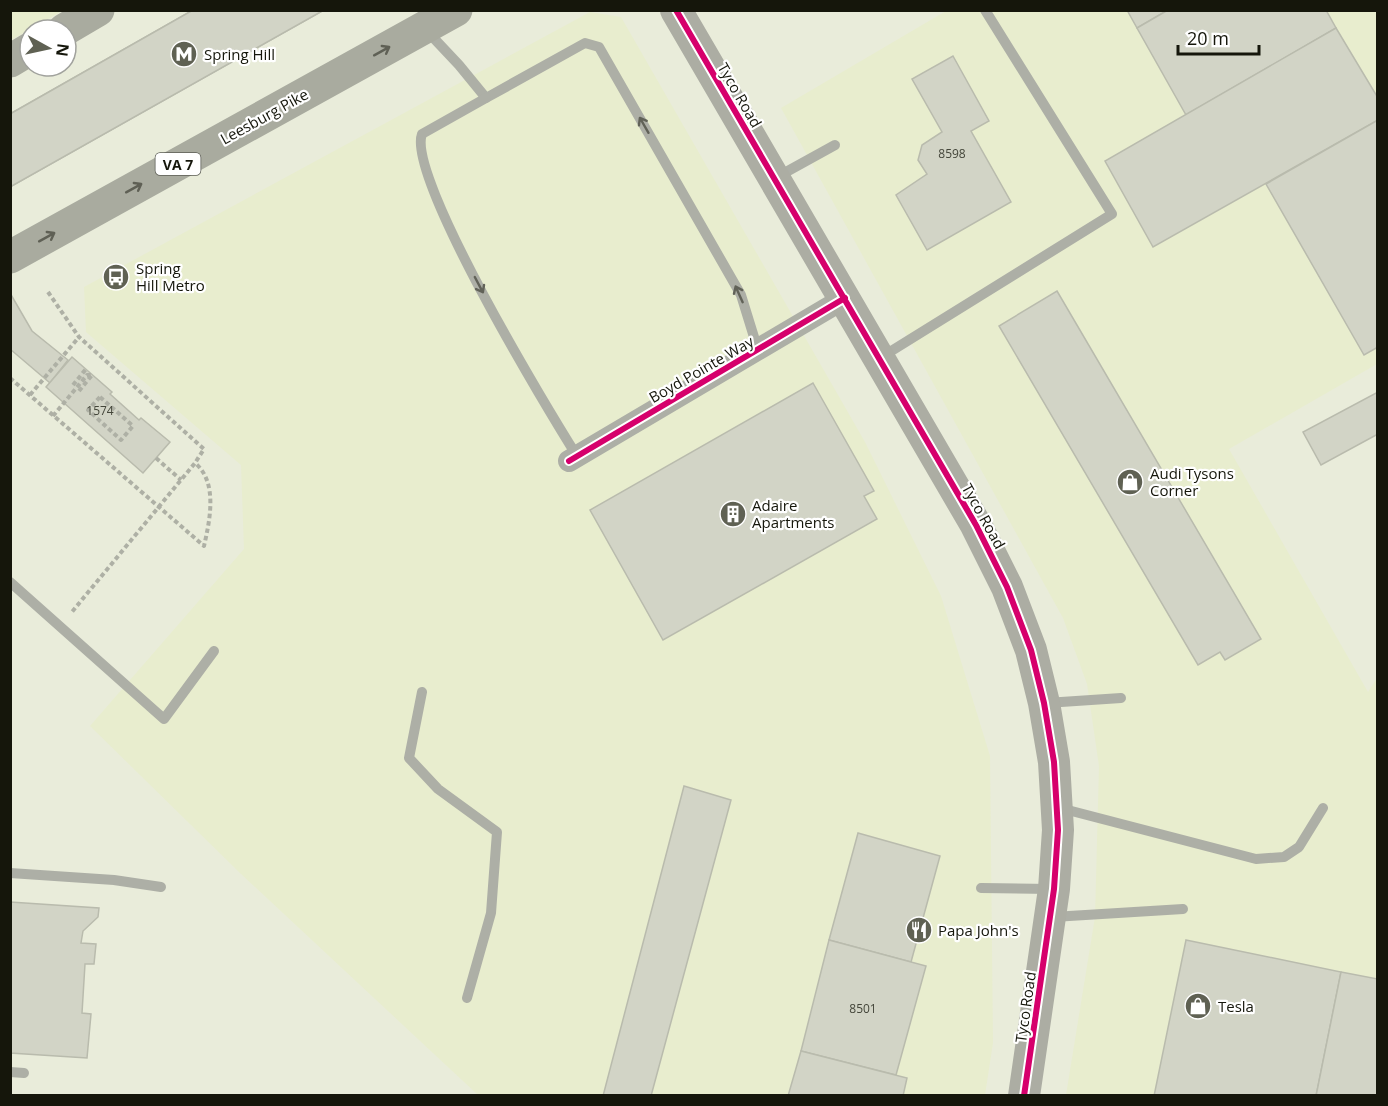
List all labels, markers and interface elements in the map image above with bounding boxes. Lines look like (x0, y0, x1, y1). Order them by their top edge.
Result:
north arrow (18, 18, 78, 78)
scale bar (1178, 18, 1259, 56)
text: 20 m (1187, 26, 1229, 50)
metro station icon: Spring Hill (169, 39, 199, 69)
text: N (51, 42, 75, 58)
place label: Spring Hill (204, 44, 275, 64)
one-way arrow (373, 45, 390, 57)
street label: Tyco Road (713, 59, 767, 131)
street label: Leesburg Pike (217, 84, 311, 148)
one-way arrow (638, 116, 649, 134)
house number: 8598 (938, 145, 966, 162)
road number: VA 7 (156, 153, 201, 175)
one-way arrow (125, 182, 142, 194)
one-way arrow (38, 231, 55, 243)
place label: Spring Hill Metro (136, 258, 205, 295)
bus stop icon: Spring Hill Metro (101, 262, 131, 292)
one-way arrow (473, 276, 485, 293)
one-way arrow (733, 286, 745, 304)
street label: Boyd Pointe Way (645, 331, 757, 407)
house number: 1574 (86, 402, 114, 419)
place label: Audi Tysons Corner (1150, 463, 1234, 500)
shop icon: Audi Tysons Corner (1115, 467, 1145, 497)
street label: Tyco Road (958, 480, 1010, 552)
place label: Adaire Apartments (752, 495, 834, 532)
building icon: Adaire Apartments (718, 499, 748, 529)
restaurant icon: Papa John's (904, 915, 934, 945)
place label: Papa John's (938, 920, 1019, 940)
street label: Tyco Road (1010, 970, 1040, 1044)
shop icon: Tesla (1183, 991, 1213, 1021)
place label: Tesla (1218, 996, 1254, 1016)
house number: 8501 (849, 1000, 877, 1017)

